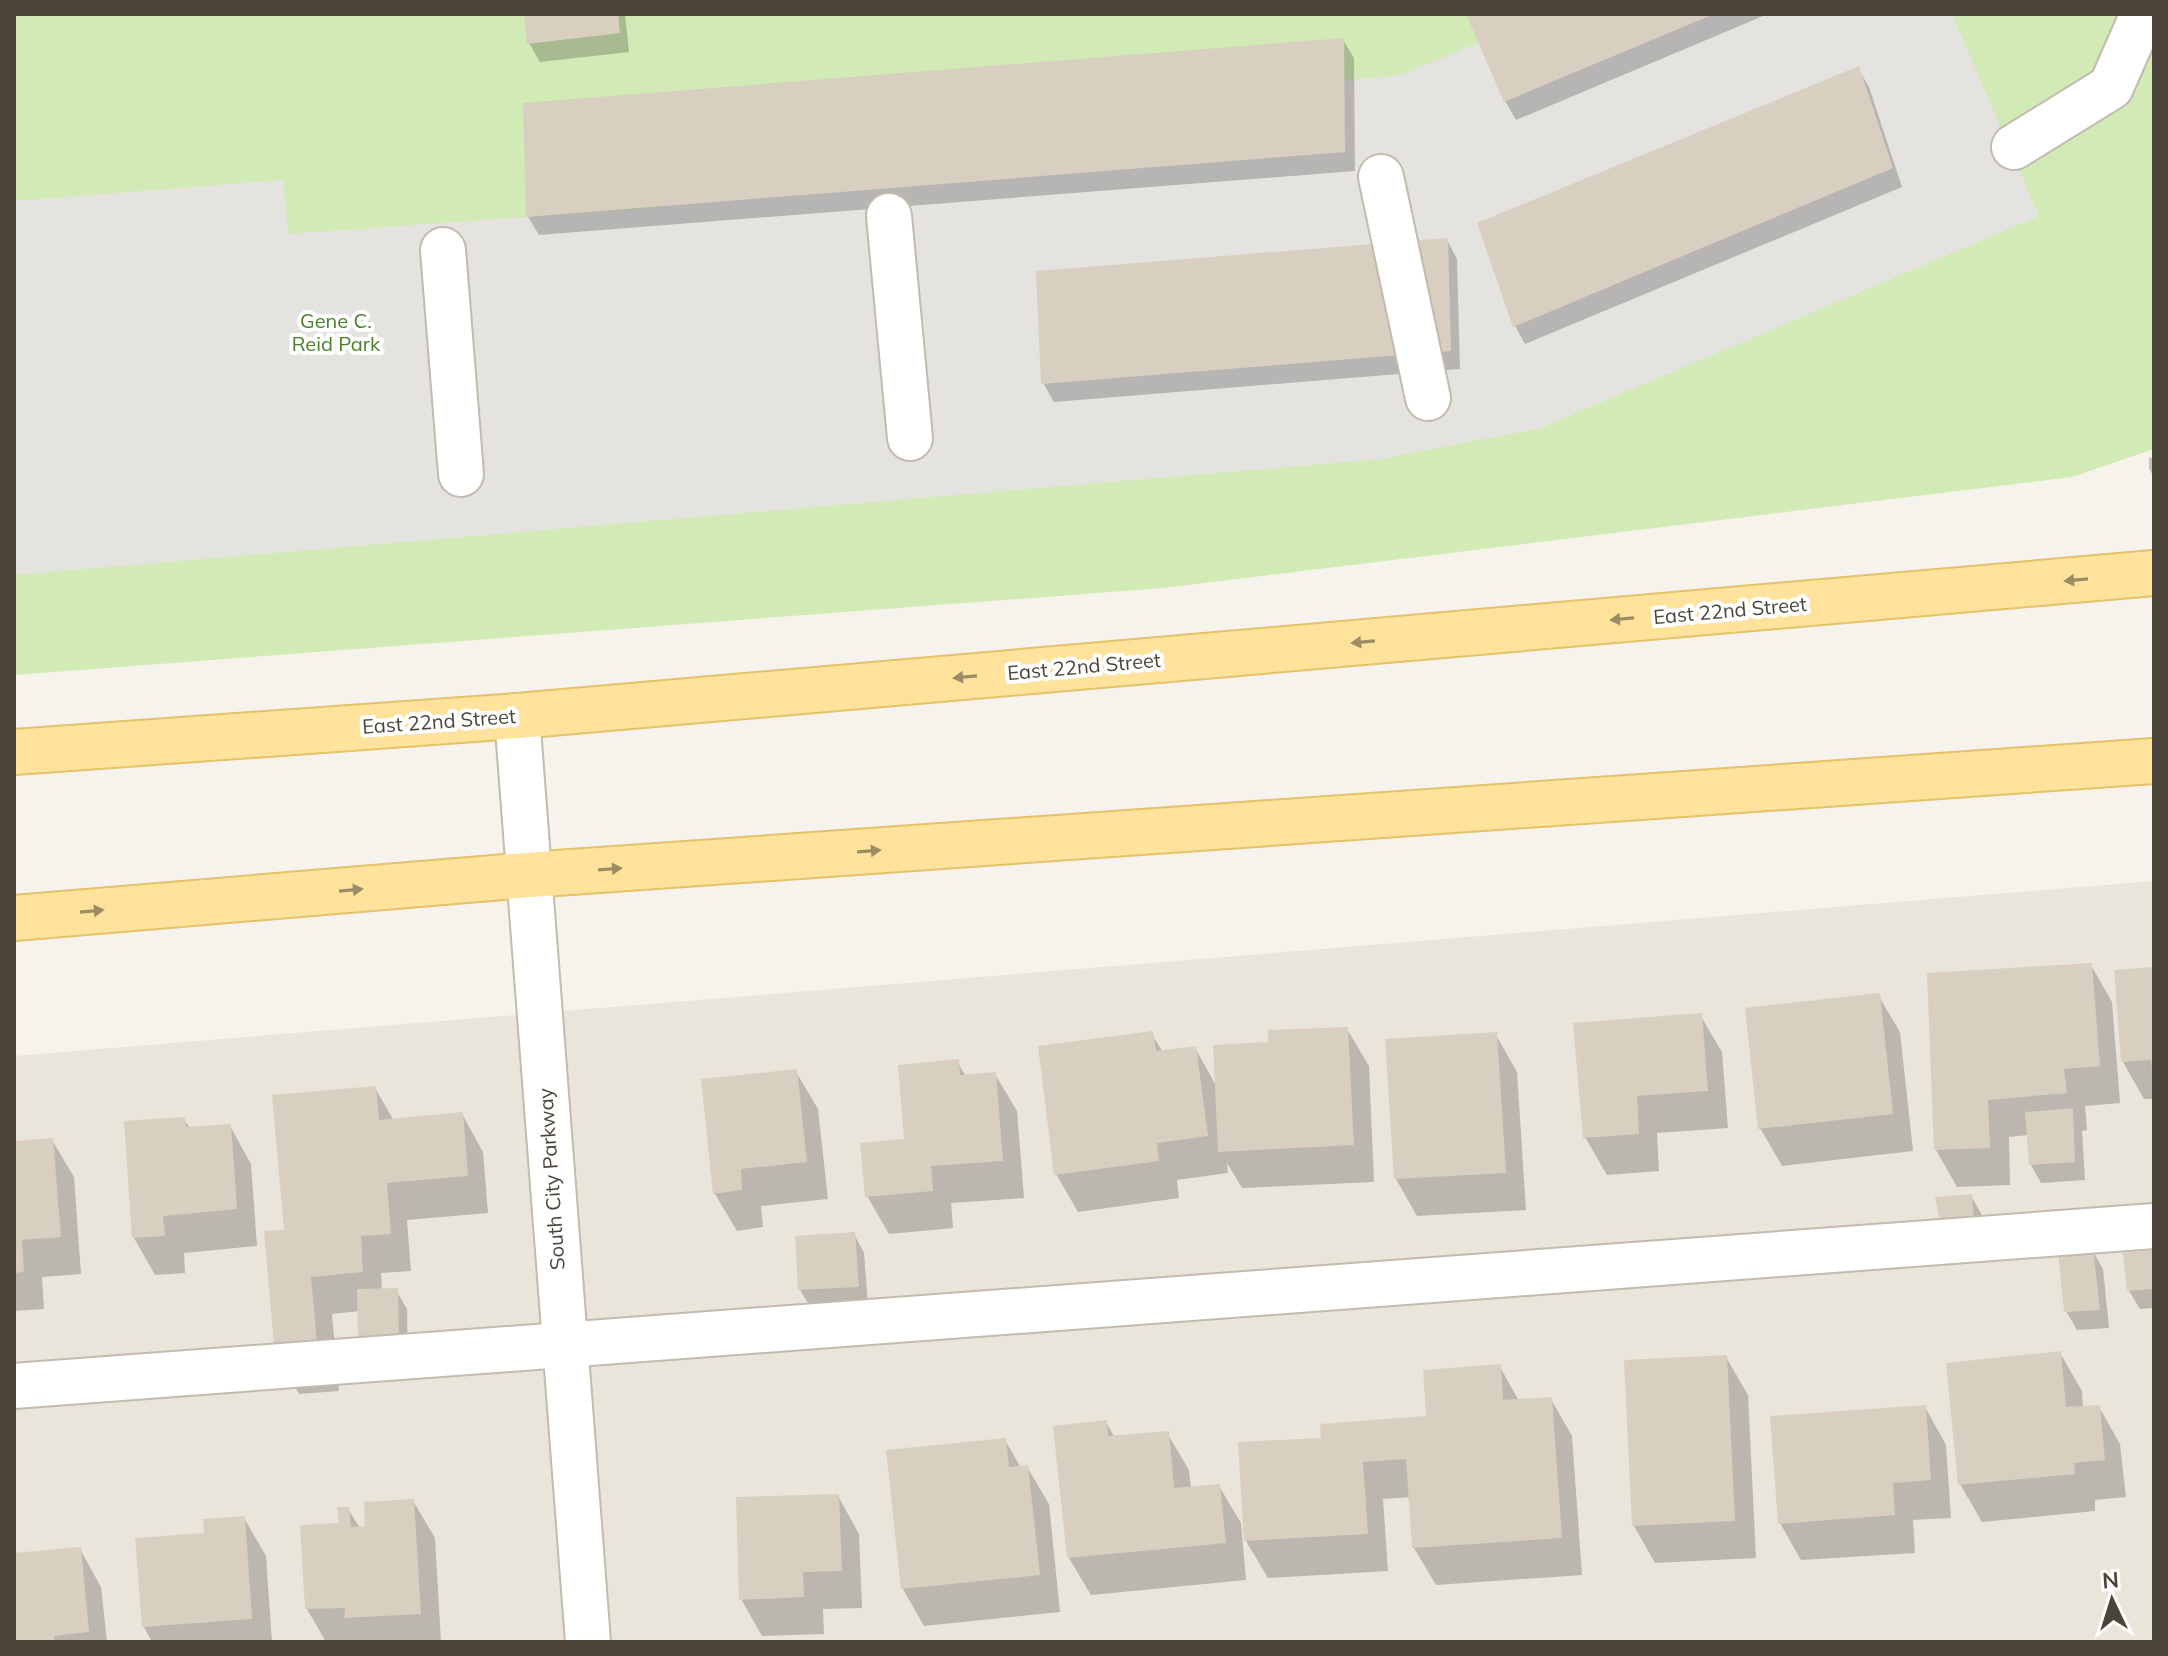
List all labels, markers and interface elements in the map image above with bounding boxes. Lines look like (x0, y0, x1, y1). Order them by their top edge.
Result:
park label: Gene C. Reid Park (292, 308, 381, 356)
one-way arrow (2063, 574, 2088, 587)
street label: East 22nd Street (1652, 591, 1808, 629)
one-way arrow (1609, 613, 1634, 626)
one-way arrow (1350, 636, 1375, 649)
street label: East 22nd Street (1006, 647, 1162, 685)
one-way arrow (952, 671, 977, 684)
street label: East 22nd Street (361, 703, 517, 739)
one-way arrow (857, 844, 882, 857)
one-way arrow (598, 862, 623, 875)
one-way arrow (339, 883, 364, 896)
one-way arrow (80, 905, 105, 918)
street label: South City Parkway (532, 1087, 570, 1271)
north arrow (2072, 1560, 2152, 1640)
text: N (2101, 1566, 2120, 1595)

